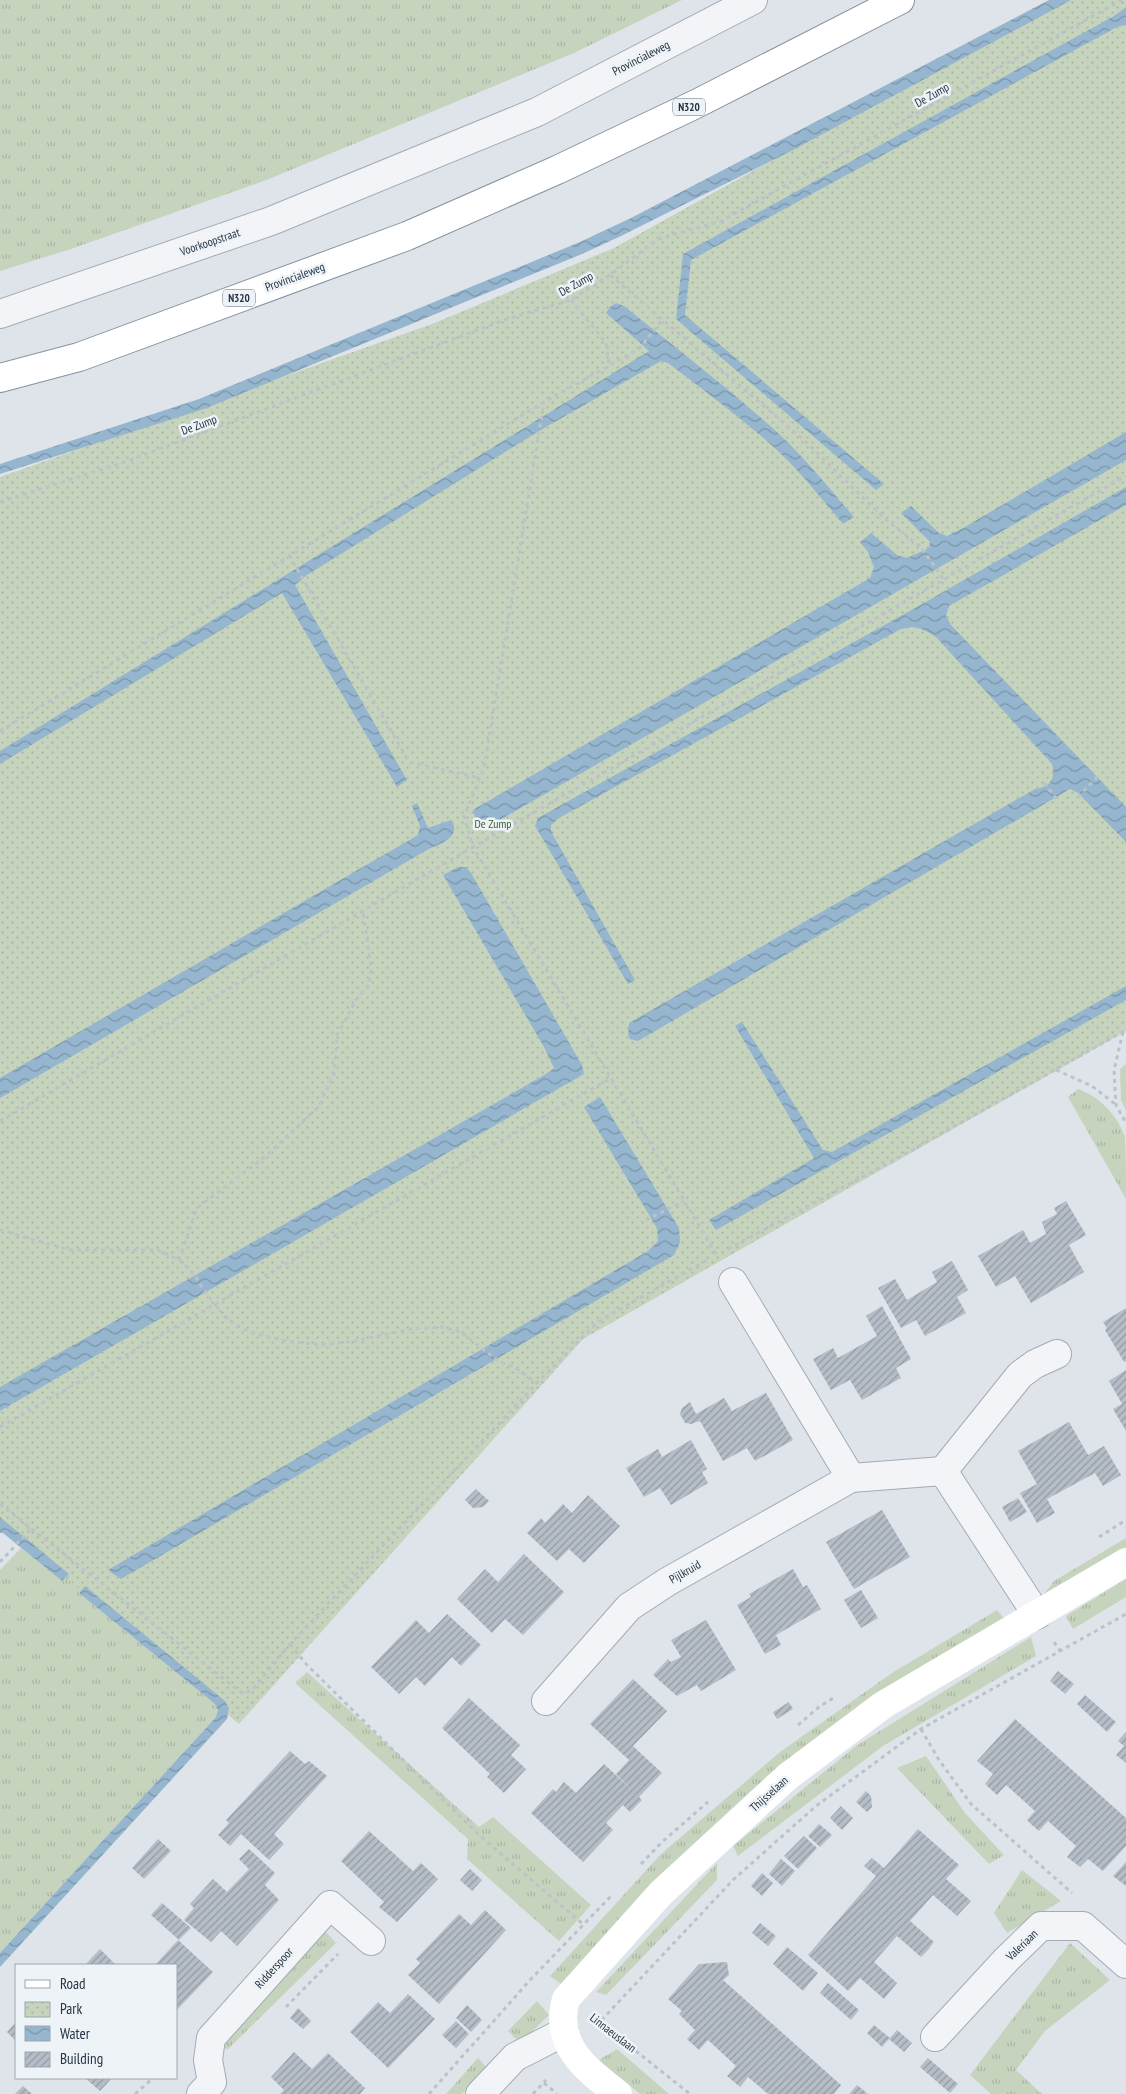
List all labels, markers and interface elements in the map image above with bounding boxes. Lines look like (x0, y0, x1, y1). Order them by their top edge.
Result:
street label: Provincialeweg (610, 37, 672, 78)
street label: De Zump (912, 79, 952, 110)
road number: N320 (673, 98, 705, 115)
street label: Voorkoopstraat (177, 224, 242, 259)
street label: Provincialeweg (263, 259, 327, 294)
street label: De Zump (556, 268, 596, 299)
road number: N320 (223, 290, 255, 306)
street label: De Zump (179, 411, 219, 438)
park label: De Zump (475, 816, 511, 831)
street label: Pijlkruid (666, 1556, 703, 1587)
street label: Thijsselaan (746, 1772, 791, 1815)
street label: Valeriaan (1002, 1926, 1041, 1964)
street label: Ridderspoor (251, 1944, 296, 1991)
legend (15, 1964, 178, 2079)
text: Road (60, 1974, 86, 1993)
text: Park (60, 1999, 82, 2018)
street label: Linnaeuslaan (587, 2010, 640, 2055)
text: Water (60, 2024, 91, 2043)
text: Building (60, 2049, 103, 2068)

